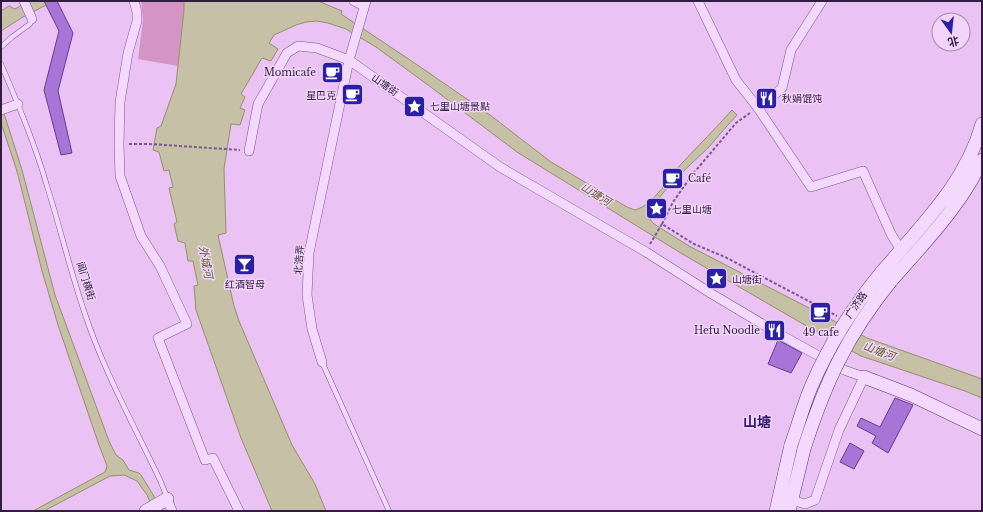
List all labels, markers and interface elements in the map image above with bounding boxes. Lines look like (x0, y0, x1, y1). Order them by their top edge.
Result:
north arrow (931, 12, 971, 52)
text: 北 (946, 33, 961, 50)
cafe icon: Momicafe (319, 59, 345, 85)
place label: Momicafe (264, 66, 316, 79)
street label: 山塘街 (369, 71, 401, 99)
cafe icon: 星巴克 (339, 82, 365, 108)
restaurant icon: 秋娟馄饨 (753, 85, 779, 111)
place label: 星巴克 (306, 89, 336, 102)
place label: 秋娟馄饨 (782, 92, 822, 105)
place icon: 七里山塘景點 (402, 93, 428, 119)
place label: 七里山塘景點 (430, 100, 490, 113)
cafe icon: Café (660, 165, 686, 191)
place label: Café (688, 172, 712, 185)
water label: 山塘河 (578, 179, 615, 210)
place icon: 七里山塘 (643, 196, 669, 222)
place label: 七里山塘 (672, 203, 712, 216)
water label: 外城河 (196, 244, 216, 281)
street label: 北浩弄 (291, 244, 307, 276)
bar icon: 红酒智母 (232, 251, 258, 277)
street label: 阊门横街 (74, 260, 98, 302)
place icon: 山塘街 (704, 266, 730, 292)
place label: 山塘街 (732, 273, 762, 286)
place label: 红酒智母 (225, 278, 265, 291)
street label: 广济路 (842, 289, 870, 321)
cafe icon: 49 cafe (808, 299, 834, 325)
restaurant icon: Hefu Noodle (762, 317, 788, 343)
place label: Hefu Noodle (694, 324, 760, 337)
place label: 49 cafe (803, 326, 839, 339)
water label: 山塘河 (861, 339, 899, 364)
district label: 山塘 (743, 413, 771, 431)

